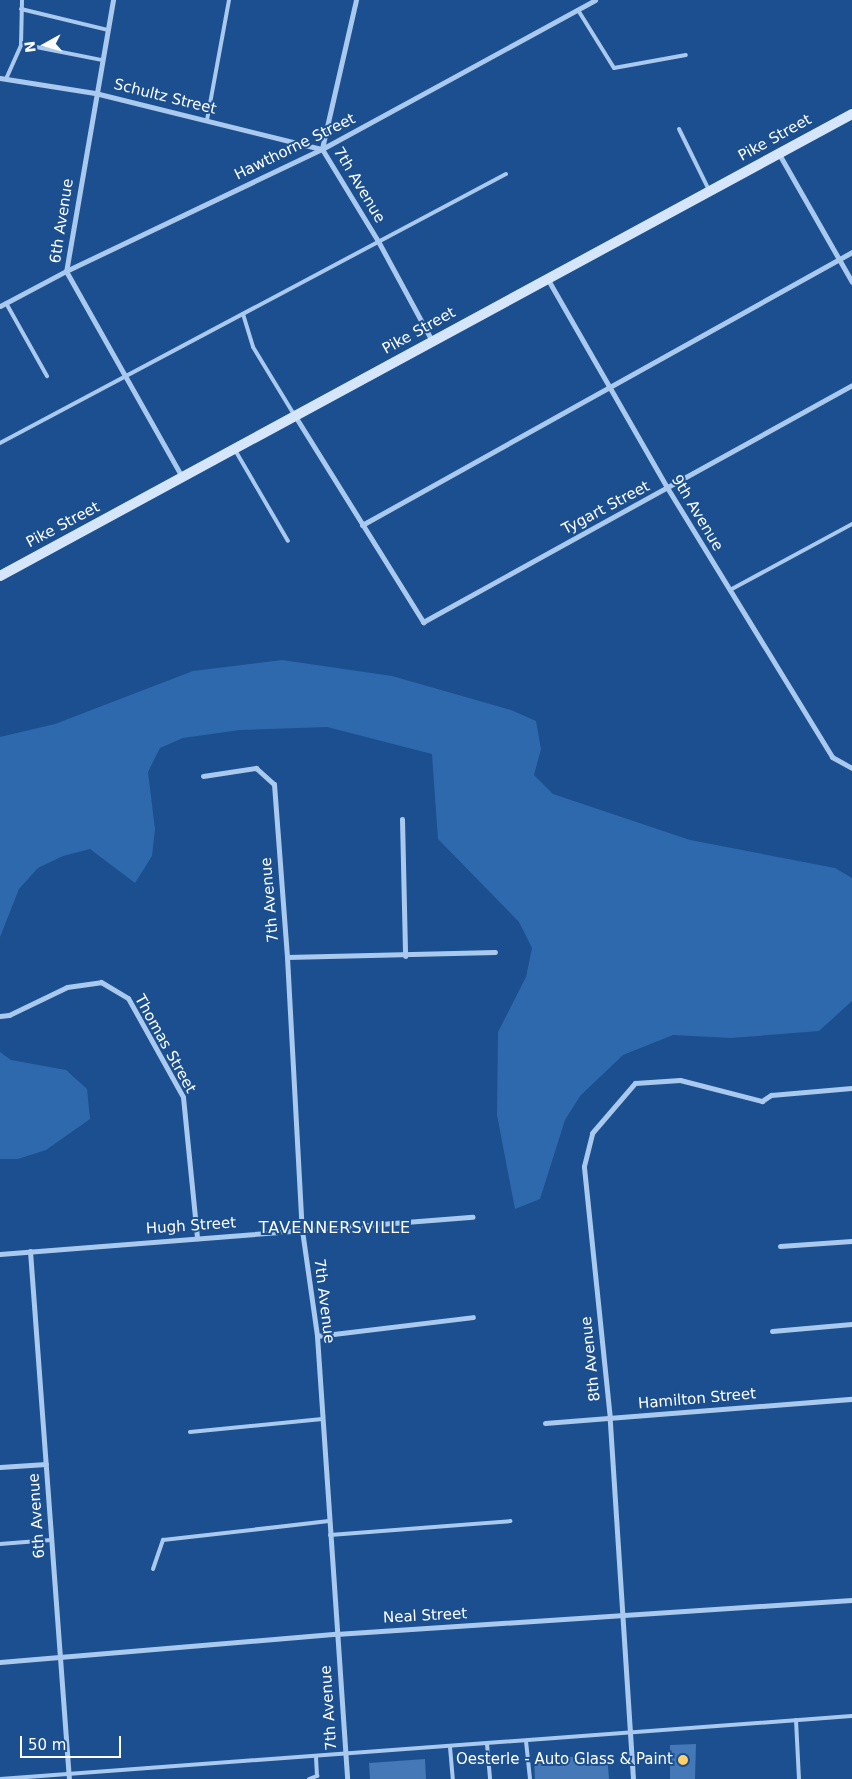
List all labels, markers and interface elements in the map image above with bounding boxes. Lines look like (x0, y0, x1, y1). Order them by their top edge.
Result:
north arrow (20, 20, 70, 70)
text: N (21, 40, 39, 54)
street label: Schultz Street (112, 76, 218, 118)
street label: Hawthorne Street (232, 110, 358, 184)
street label: Pike Street (735, 111, 815, 165)
street label: 7th Avenue (329, 144, 389, 226)
street label: 6th Avenue (46, 177, 78, 265)
street label: Pike Street (379, 304, 459, 358)
street label: 9th Avenue (667, 472, 727, 554)
street label: Tygart Street (559, 477, 653, 539)
street label: Pike Street (23, 498, 103, 552)
street label: 7th Avenue (257, 857, 283, 943)
street label: Thomas Street (131, 992, 199, 1096)
street label: Hugh Street (145, 1214, 237, 1238)
district label: TAVENNERSVILLE (257, 1218, 413, 1238)
street label: 7th Avenue (310, 1258, 338, 1344)
street label: 8th Avenue (578, 1316, 604, 1402)
street label: Hamilton Street (637, 1385, 757, 1413)
street label: 6th Avenue (25, 1473, 49, 1559)
street label: Neal Street (383, 1605, 467, 1627)
street label: 7th Avenue (317, 1665, 341, 1751)
scale bar (22, 1726, 124, 1758)
text: 50 m (28, 1736, 66, 1754)
place label: Oesterle - Auto Glass & Paint (456, 1751, 673, 1769)
marker: Oesterle - Auto Glass & Paint (677, 1754, 689, 1766)

